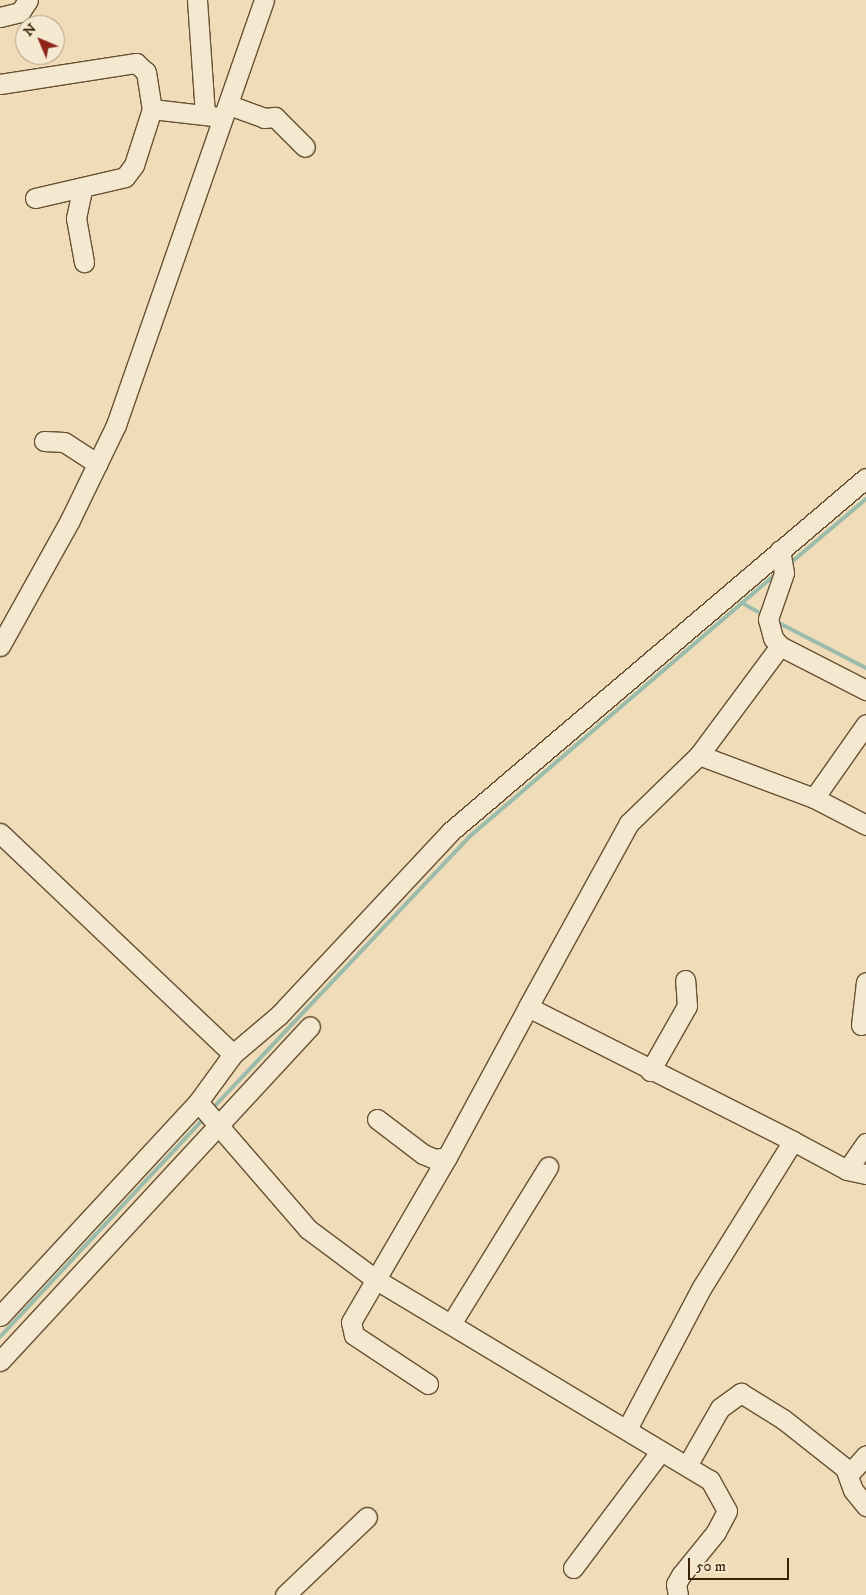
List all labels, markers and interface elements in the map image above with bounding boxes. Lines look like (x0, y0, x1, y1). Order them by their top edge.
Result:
north arrow (15, 15, 65, 65)
text: N (20, 20, 41, 41)
scale bar (691, 1548, 792, 1580)
text: 50 m (696, 1557, 726, 1576)

